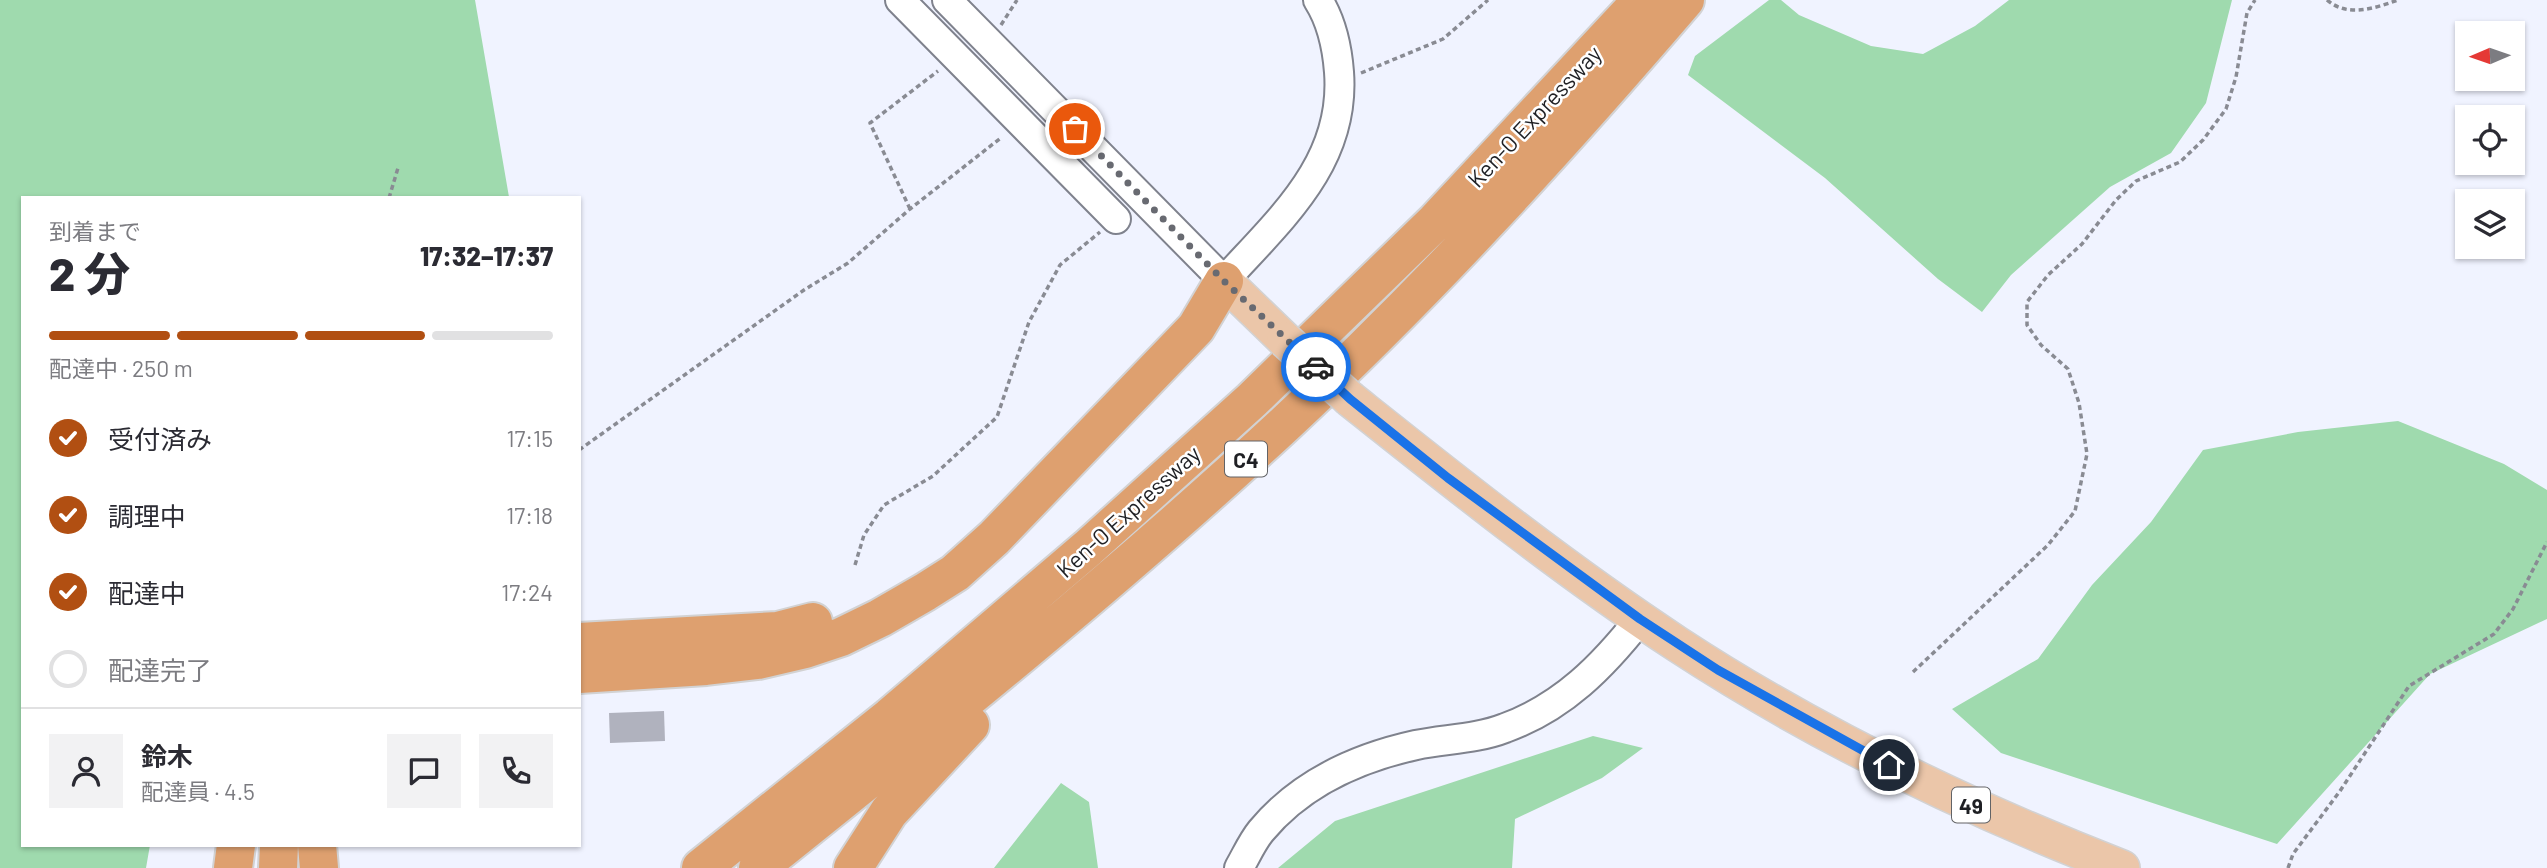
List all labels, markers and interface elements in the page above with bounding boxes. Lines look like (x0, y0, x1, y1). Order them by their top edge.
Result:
north arrow (2455, 21, 2525, 91)
map controls (2455, 21, 2525, 259)
street label: Ken-O Expressway (1461, 39, 1607, 193)
pin (1045, 99, 1105, 159)
button: locate (2455, 105, 2525, 175)
icon: bag (1056, 110, 1094, 148)
button: layers (2455, 189, 2525, 259)
text: 到着まで (49, 217, 141, 245)
text: 17:32–17:37 (420, 240, 553, 271)
text: 2 分 (49, 245, 130, 300)
courier (1281, 332, 1351, 402)
icon: car (1297, 348, 1335, 386)
text: 配達中 · 250 m (49, 354, 193, 382)
icon: check (49, 419, 87, 457)
text: 受付済み (108, 423, 212, 454)
text: 17:15 (506, 424, 553, 452)
street label: Ken-O Expressway (1050, 439, 1206, 583)
road number: C4 (1225, 442, 1267, 476)
icon: check (49, 496, 87, 534)
text: 調理中 (108, 500, 186, 531)
text: 17:18 (506, 501, 553, 529)
icon: check (49, 573, 87, 611)
text: 配達中 (108, 577, 186, 608)
text: 17:24 (501, 578, 553, 606)
text: 配達完了 (108, 654, 212, 685)
button: person (49, 734, 123, 808)
button: chat (387, 734, 461, 808)
button: phone (479, 734, 553, 808)
pin (1859, 735, 1919, 795)
text: 鈴木 (141, 740, 193, 771)
icon: home (1870, 746, 1908, 784)
text: 配達員 · 4.5 (141, 777, 255, 805)
road number: 49 (1952, 788, 1990, 822)

